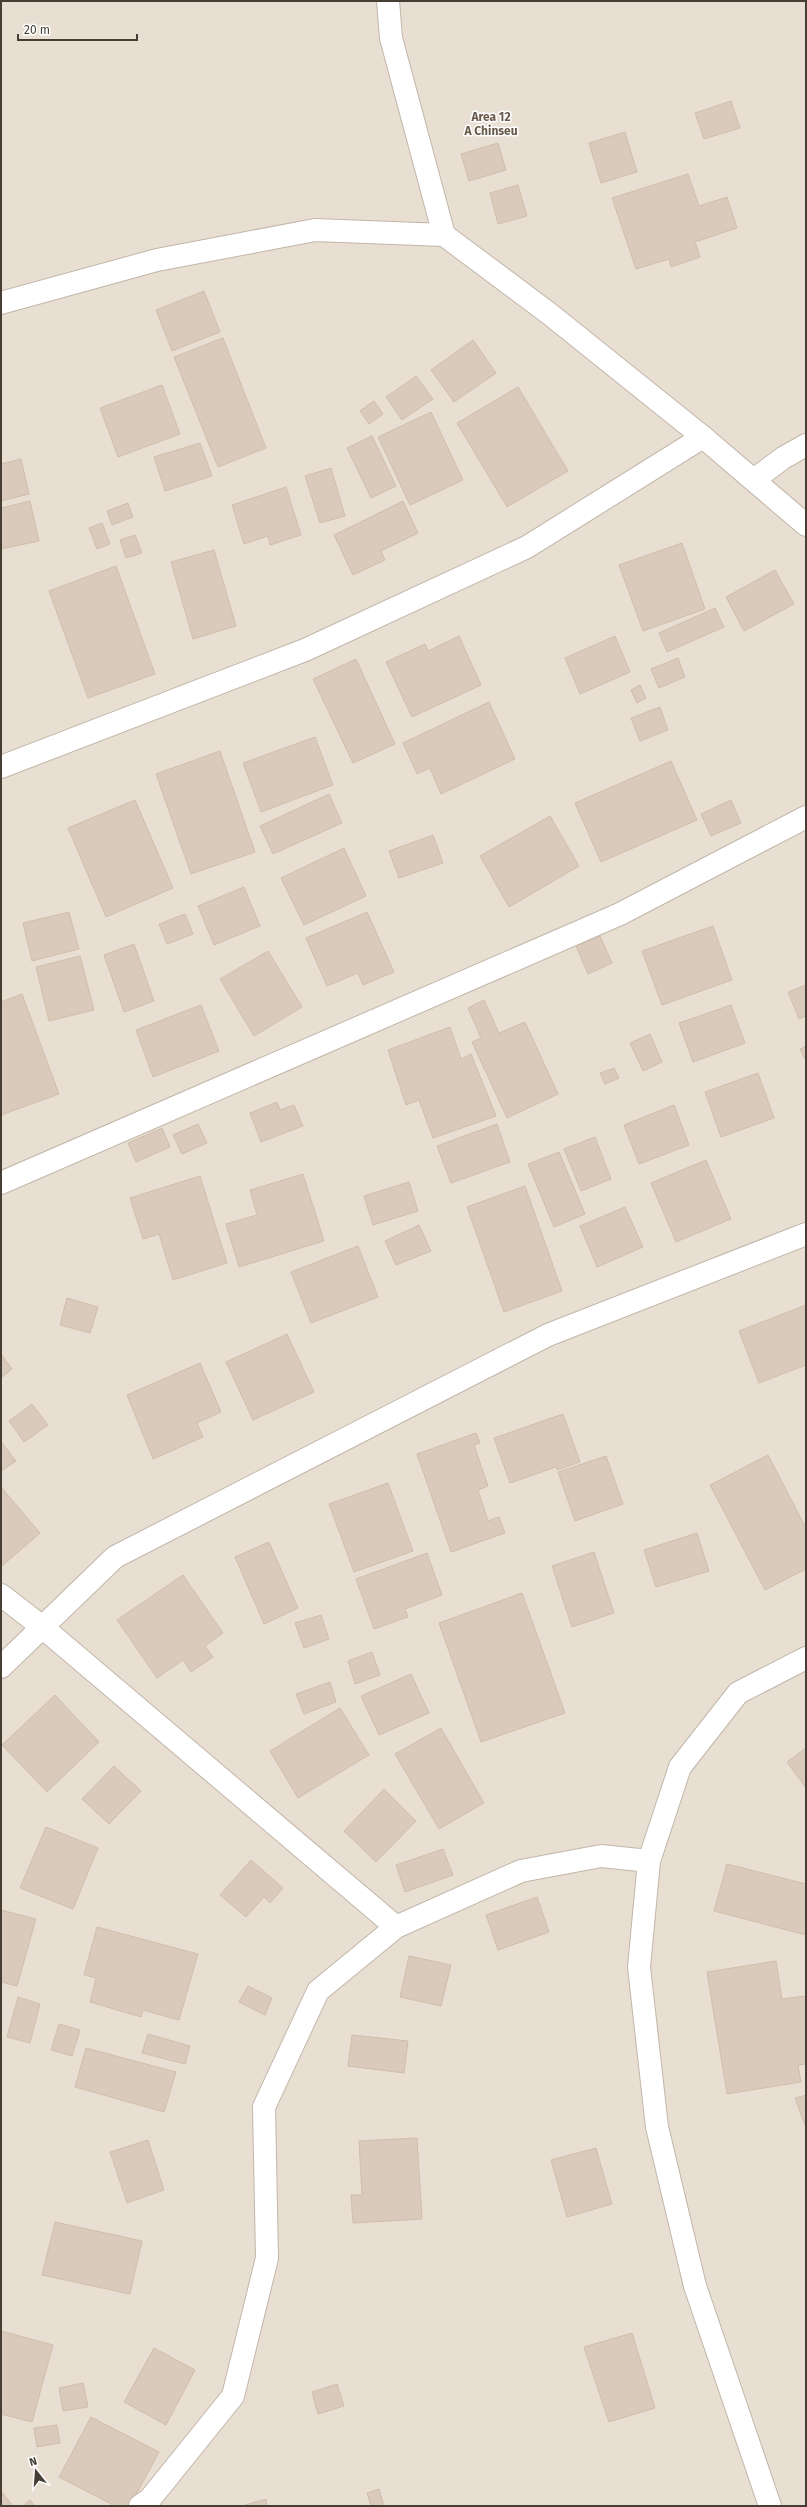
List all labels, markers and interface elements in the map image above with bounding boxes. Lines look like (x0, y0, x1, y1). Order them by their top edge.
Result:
scale bar (18, 16, 137, 42)
text: 20 m (24, 23, 50, 37)
district label: Area 12 A Chinseu (463, 110, 518, 138)
north arrow (16, 2451, 56, 2491)
text: N (28, 2455, 39, 2469)

